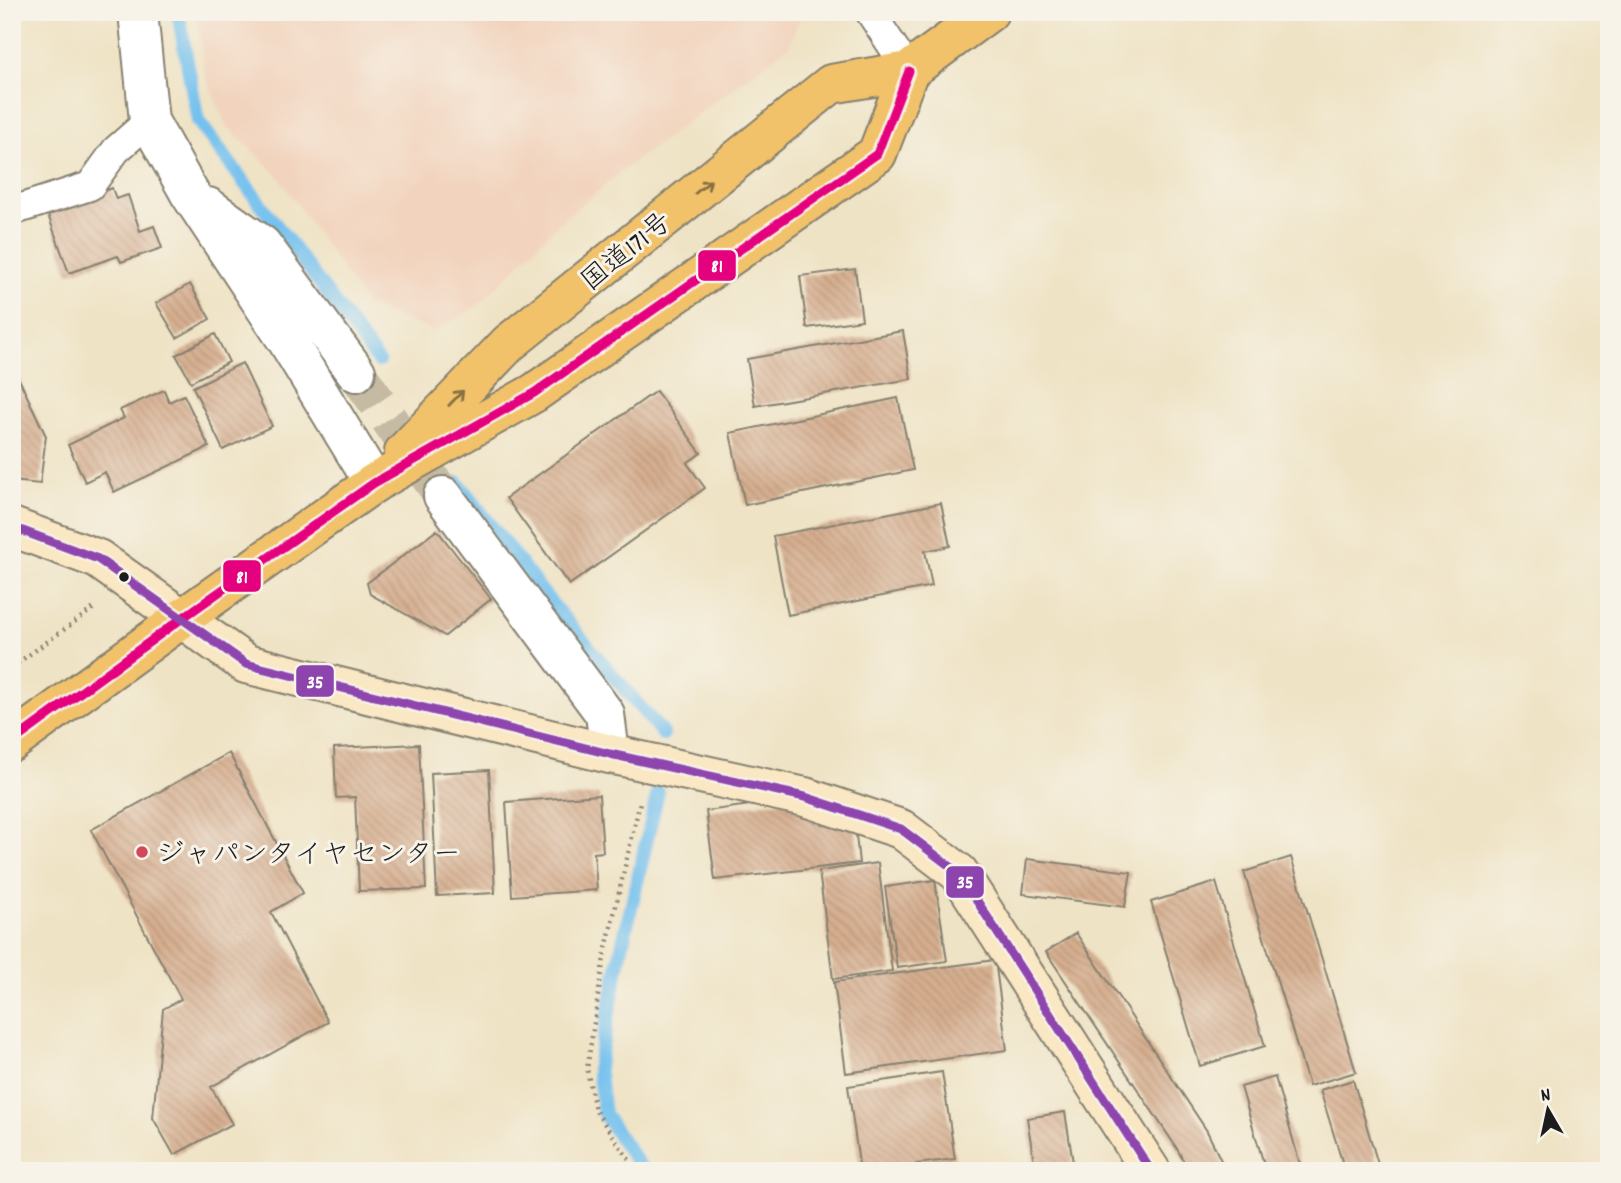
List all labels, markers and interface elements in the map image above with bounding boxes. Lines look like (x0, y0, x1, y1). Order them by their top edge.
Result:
one-way arrow (693, 180, 711, 195)
street label: 国道171号 (574, 205, 682, 303)
line badge: 81 (697, 249, 737, 282)
text: 81 (711, 255, 723, 282)
one-way arrow (447, 390, 464, 407)
line badge: 81 (222, 559, 262, 593)
text: 81 (236, 566, 248, 593)
unlabelled marker (117, 570, 131, 584)
line badge: 35 (295, 664, 335, 698)
text: 35 (306, 671, 324, 698)
place label: ジャパンタイヤセンター (156, 837, 461, 877)
marker: ジャパンタイヤセンター (134, 844, 150, 860)
line badge: 35 (945, 865, 985, 899)
text: 35 (956, 871, 974, 898)
north arrow (1512, 1074, 1582, 1144)
text: N (1539, 1083, 1553, 1111)

